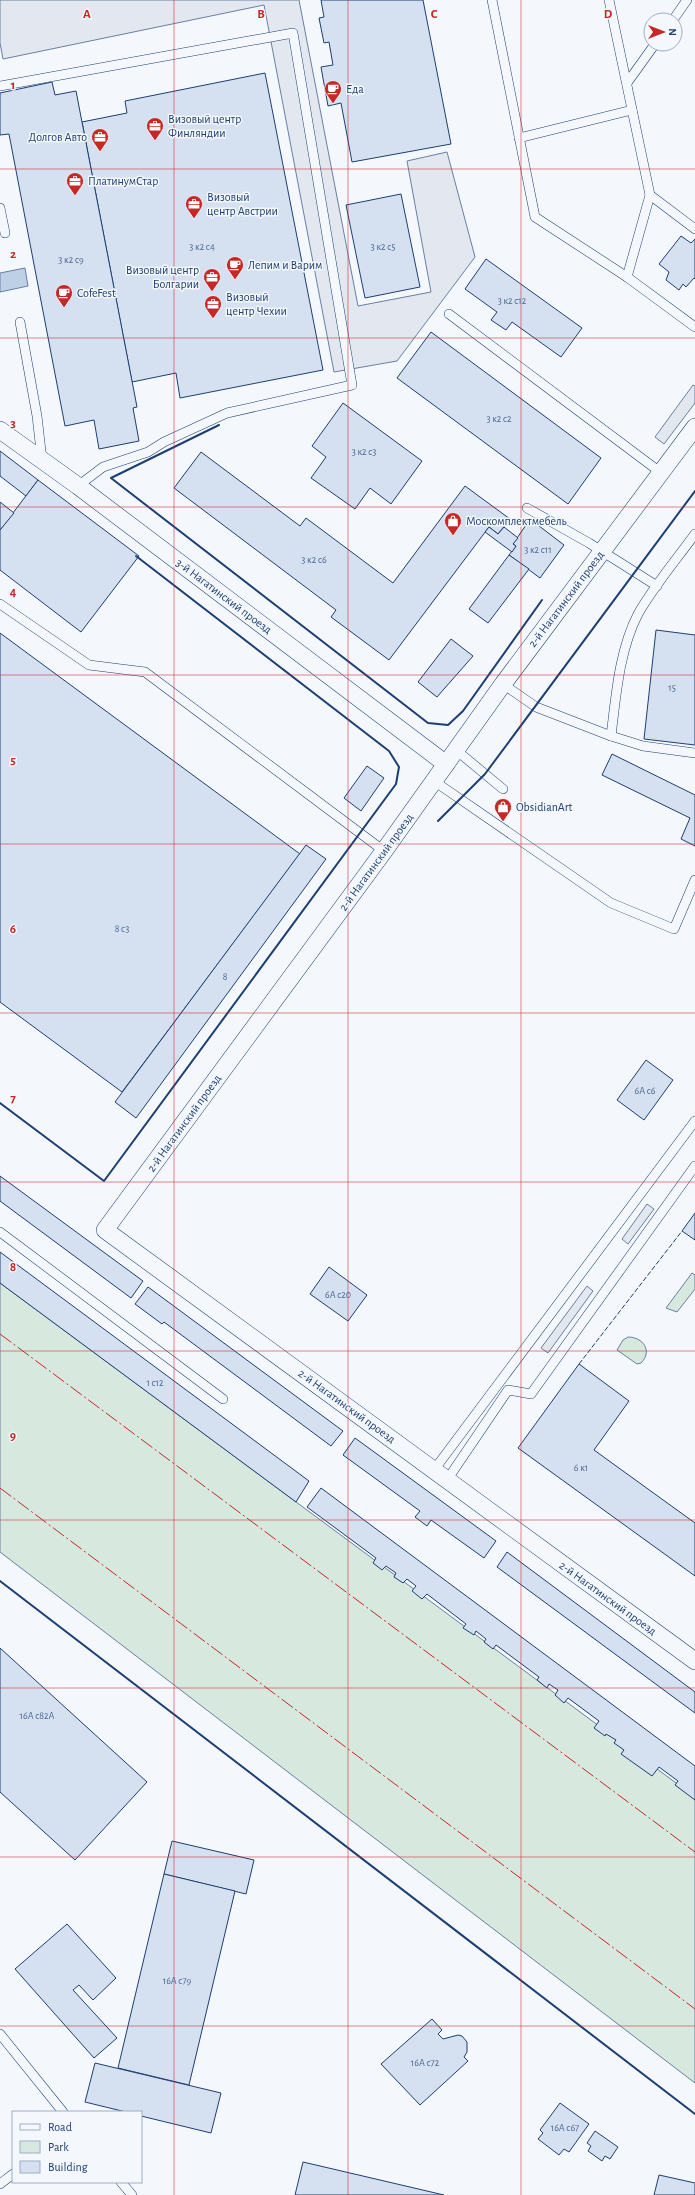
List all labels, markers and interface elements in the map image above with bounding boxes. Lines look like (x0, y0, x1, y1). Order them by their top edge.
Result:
text: A (83, 8, 91, 21)
text: B (257, 8, 265, 21)
text: C (431, 8, 438, 21)
text: D (604, 8, 613, 21)
north arrow (643, 12, 683, 52)
text: N (667, 28, 678, 36)
text: 1 (11, 79, 15, 92)
cafe icon: Еда (323, 79, 343, 104)
place label: Еда (346, 83, 364, 95)
place label: Визовый центр Финляндии (168, 113, 241, 139)
office icon: Визовый центр Финляндии (145, 116, 165, 141)
office icon: Долгов Авто (90, 127, 110, 152)
place label: Долгов Авто (28, 131, 87, 143)
office icon: ПлатинумСтар (65, 171, 85, 196)
place label: ПлатинумСтар (88, 175, 158, 188)
place label: Визовый центр Австрии (207, 191, 278, 217)
office icon: Визовый центр Австрии (184, 194, 204, 219)
house number: 3 к2 с4 (189, 242, 215, 252)
house number: 3 к2 с5 (371, 242, 395, 252)
text: 2 (10, 248, 16, 261)
house number: 3 к2 с9 (58, 255, 84, 265)
cafe icon: Лепим и Варим (225, 255, 245, 280)
place label: Лепим и Варим (248, 259, 322, 271)
place label: Визовый центр Болгарии (126, 264, 199, 290)
office icon: Визовый центр Болгарии (202, 267, 222, 292)
cafe icon: CofeFest (54, 283, 74, 308)
place label: CofeFest (77, 287, 116, 299)
place label: Визовый центр Чехии (226, 291, 287, 317)
office icon: Визовый центр Чехии (203, 294, 223, 319)
house number: 3 к2 с12 (498, 296, 527, 306)
house number: 3 к2 с2 (486, 414, 512, 424)
text: 3 (10, 417, 16, 430)
house number: 3 к2 с3 (352, 447, 376, 457)
shop icon: Москомплектмебель (443, 511, 463, 536)
place label: Москомплектмебель (466, 515, 567, 527)
house number: 3 к2 с11 (524, 545, 552, 555)
street label: 2-й Нагатинский проезд (526, 549, 606, 649)
house number: 3 к2 с6 (301, 555, 327, 565)
street label: 3-й Нагатинский проезд (174, 556, 274, 636)
text: 4 (10, 586, 17, 599)
house number: 15 (668, 683, 676, 693)
text: 5 (10, 754, 16, 767)
shop icon: ObsidianArt (493, 797, 513, 822)
place label: ObsidianArt (516, 801, 573, 813)
street label: 2-й Нагатинский проезд (337, 811, 415, 913)
text: 6 (10, 923, 16, 936)
house number: 8 с3 (115, 924, 129, 934)
house number: 8 (223, 972, 228, 982)
street label: 2-й Нагатинский проезд (145, 1072, 223, 1174)
house number: 6А с6 (635, 1086, 656, 1096)
text: 7 (10, 1092, 16, 1105)
text: 8 (10, 1261, 16, 1274)
house number: 6А с20 (325, 1290, 351, 1300)
street label: 2-й Нагатинский проезд (296, 1367, 398, 1445)
house number: 1 с12 (146, 1378, 164, 1388)
text: 9 (10, 1430, 16, 1443)
house number: 6 к1 (574, 1463, 588, 1473)
street label: 2-й Нагатинский проезд (557, 1559, 659, 1637)
house number: 16А с82А (20, 1711, 55, 1721)
house number: 16А с79 (163, 1976, 192, 1986)
house number: 16А с72 (411, 2058, 440, 2068)
legend (12, 2111, 142, 2183)
text: Road (48, 2121, 72, 2133)
house number: 16А с67 (551, 2123, 579, 2133)
text: Park (48, 2141, 69, 2153)
text: Building (48, 2161, 88, 2173)

